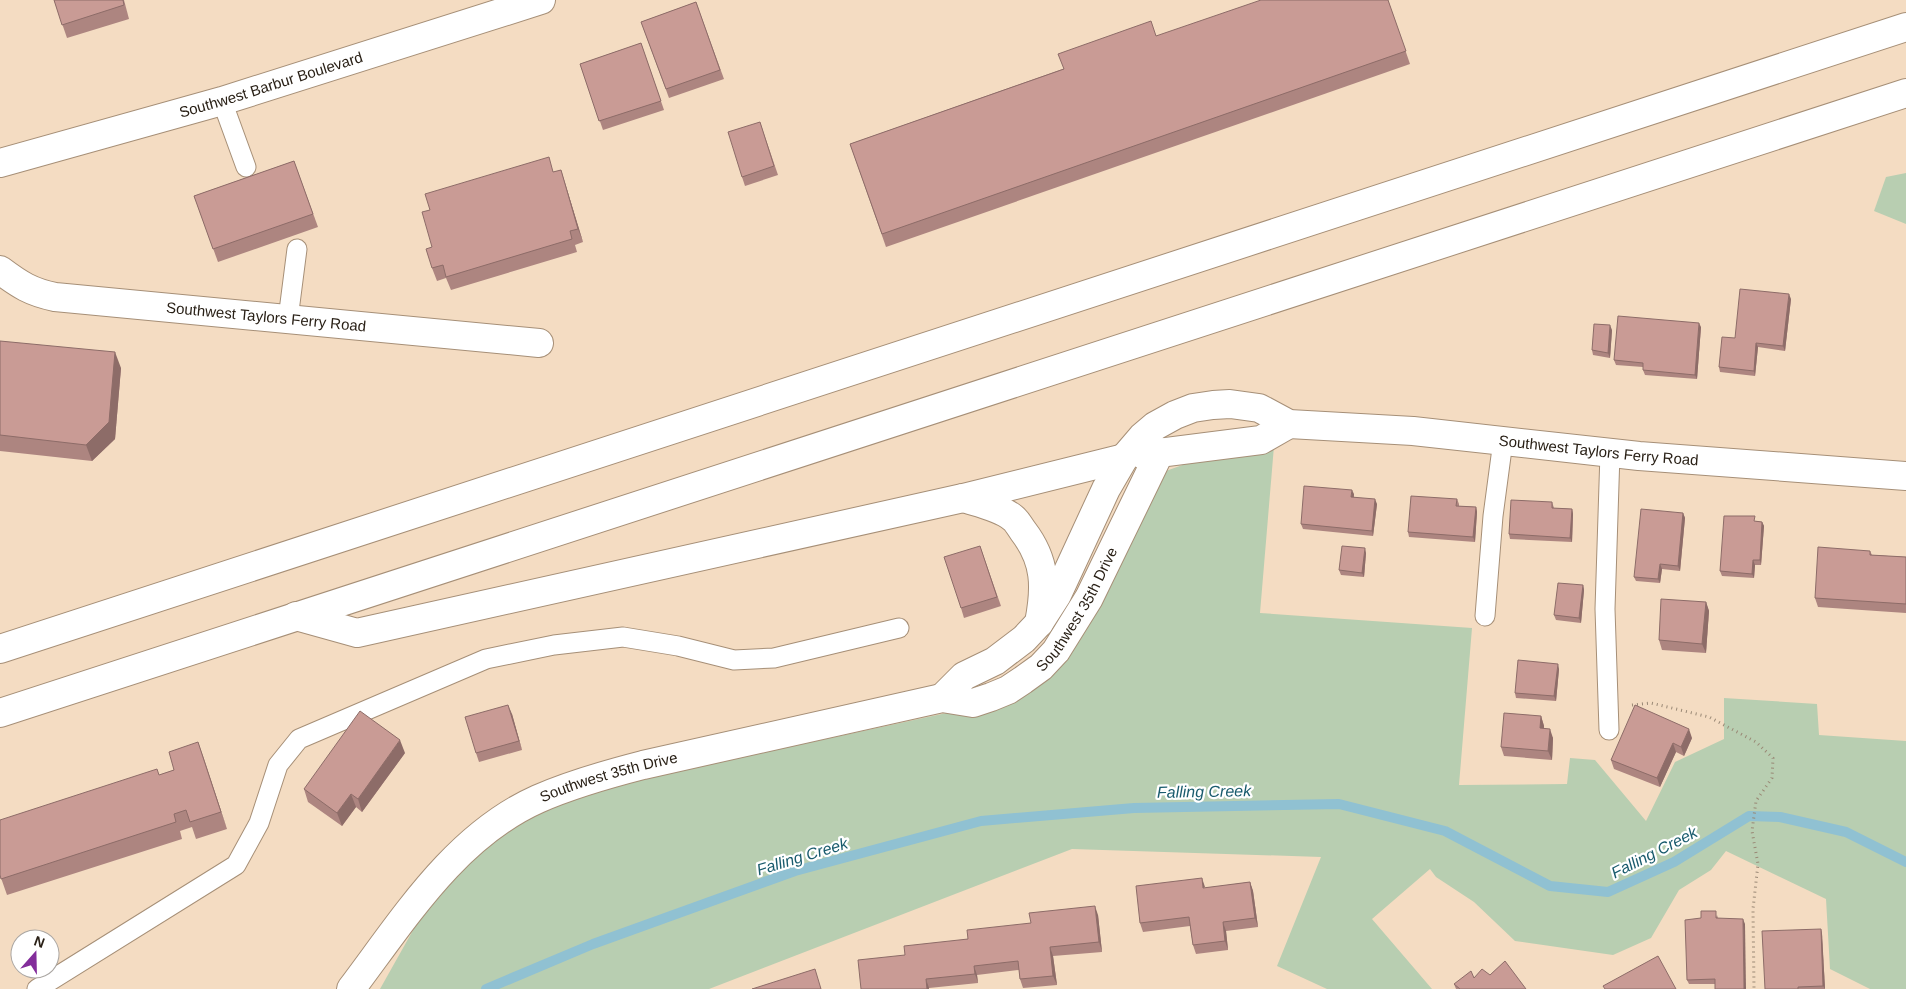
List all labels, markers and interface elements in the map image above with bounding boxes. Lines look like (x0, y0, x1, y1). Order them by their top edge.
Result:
street label: Southwest Barbur Boulevard (177, 48, 365, 121)
street label: Southwest Taylors Ferry Road (165, 299, 367, 335)
street label: Southwest Taylors Ferry Road (1498, 432, 1699, 468)
street label: Southwest 35th Drive (1032, 544, 1120, 675)
street label: Southwest 35th Drive (537, 749, 679, 805)
water label: Falling Creek (1157, 782, 1252, 801)
water label: Falling Creek (1608, 823, 1701, 881)
water label: Falling Creek (755, 834, 851, 878)
north arrow (10, 929, 60, 979)
text: N (32, 933, 47, 951)

